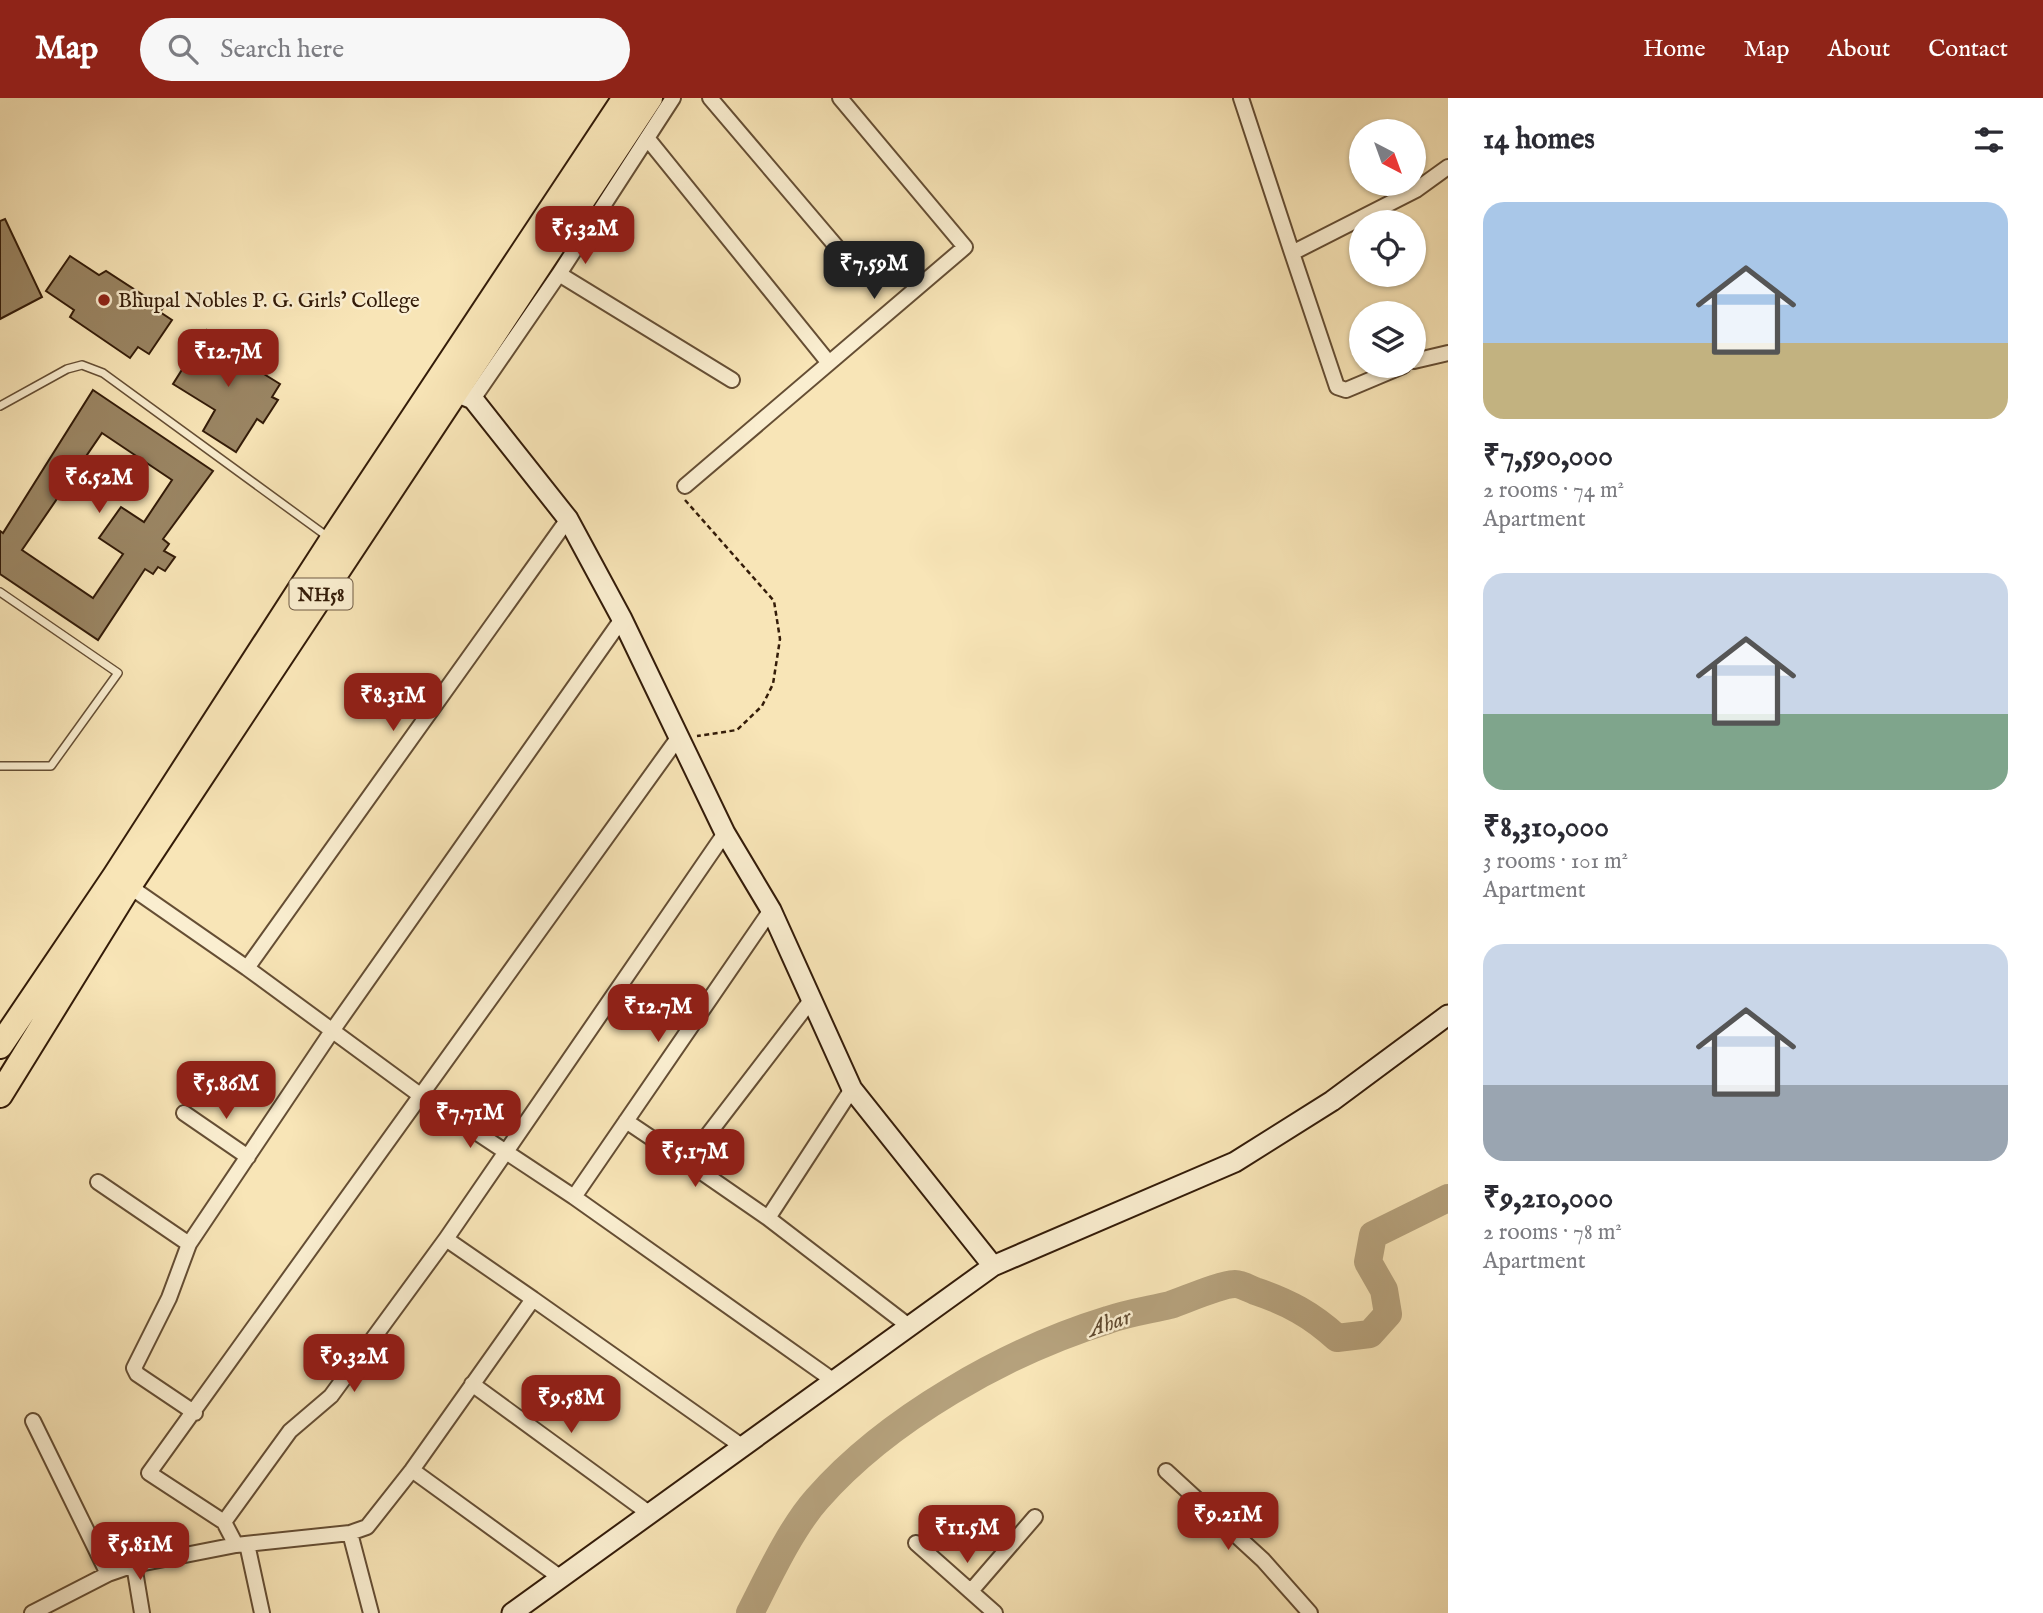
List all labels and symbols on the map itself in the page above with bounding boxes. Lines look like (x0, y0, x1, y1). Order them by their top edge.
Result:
north arrow (1349, 119, 1426, 196)
pin: ₹5.32M (528, 206, 642, 266)
pin: ₹7.59M (817, 242, 931, 301)
place label: Bhupal Nobles P. G. Girls’ College (118, 288, 420, 315)
marker: Bhupal Nobles P. G. Girls’ College (96, 292, 112, 308)
pin: ₹12.7M (171, 330, 285, 389)
pin: ₹6.52M (42, 456, 156, 515)
road number: NH58 (290, 579, 352, 610)
pin: ₹8.31M (336, 674, 450, 733)
pin: ₹12.7M (601, 984, 715, 1044)
pin: ₹5.86M (169, 1062, 283, 1121)
pin: ₹7.71M (413, 1090, 527, 1150)
pin: ₹5.17M (638, 1130, 752, 1189)
water label: Ahar (1082, 1302, 1136, 1345)
pin: ₹9.32M (297, 1334, 411, 1394)
pin: ₹9.58M (514, 1376, 628, 1435)
pin: ₹9.21M (1171, 1492, 1285, 1552)
pin: ₹11.5M (910, 1506, 1024, 1565)
pin: ₹5.81M (83, 1522, 197, 1582)

